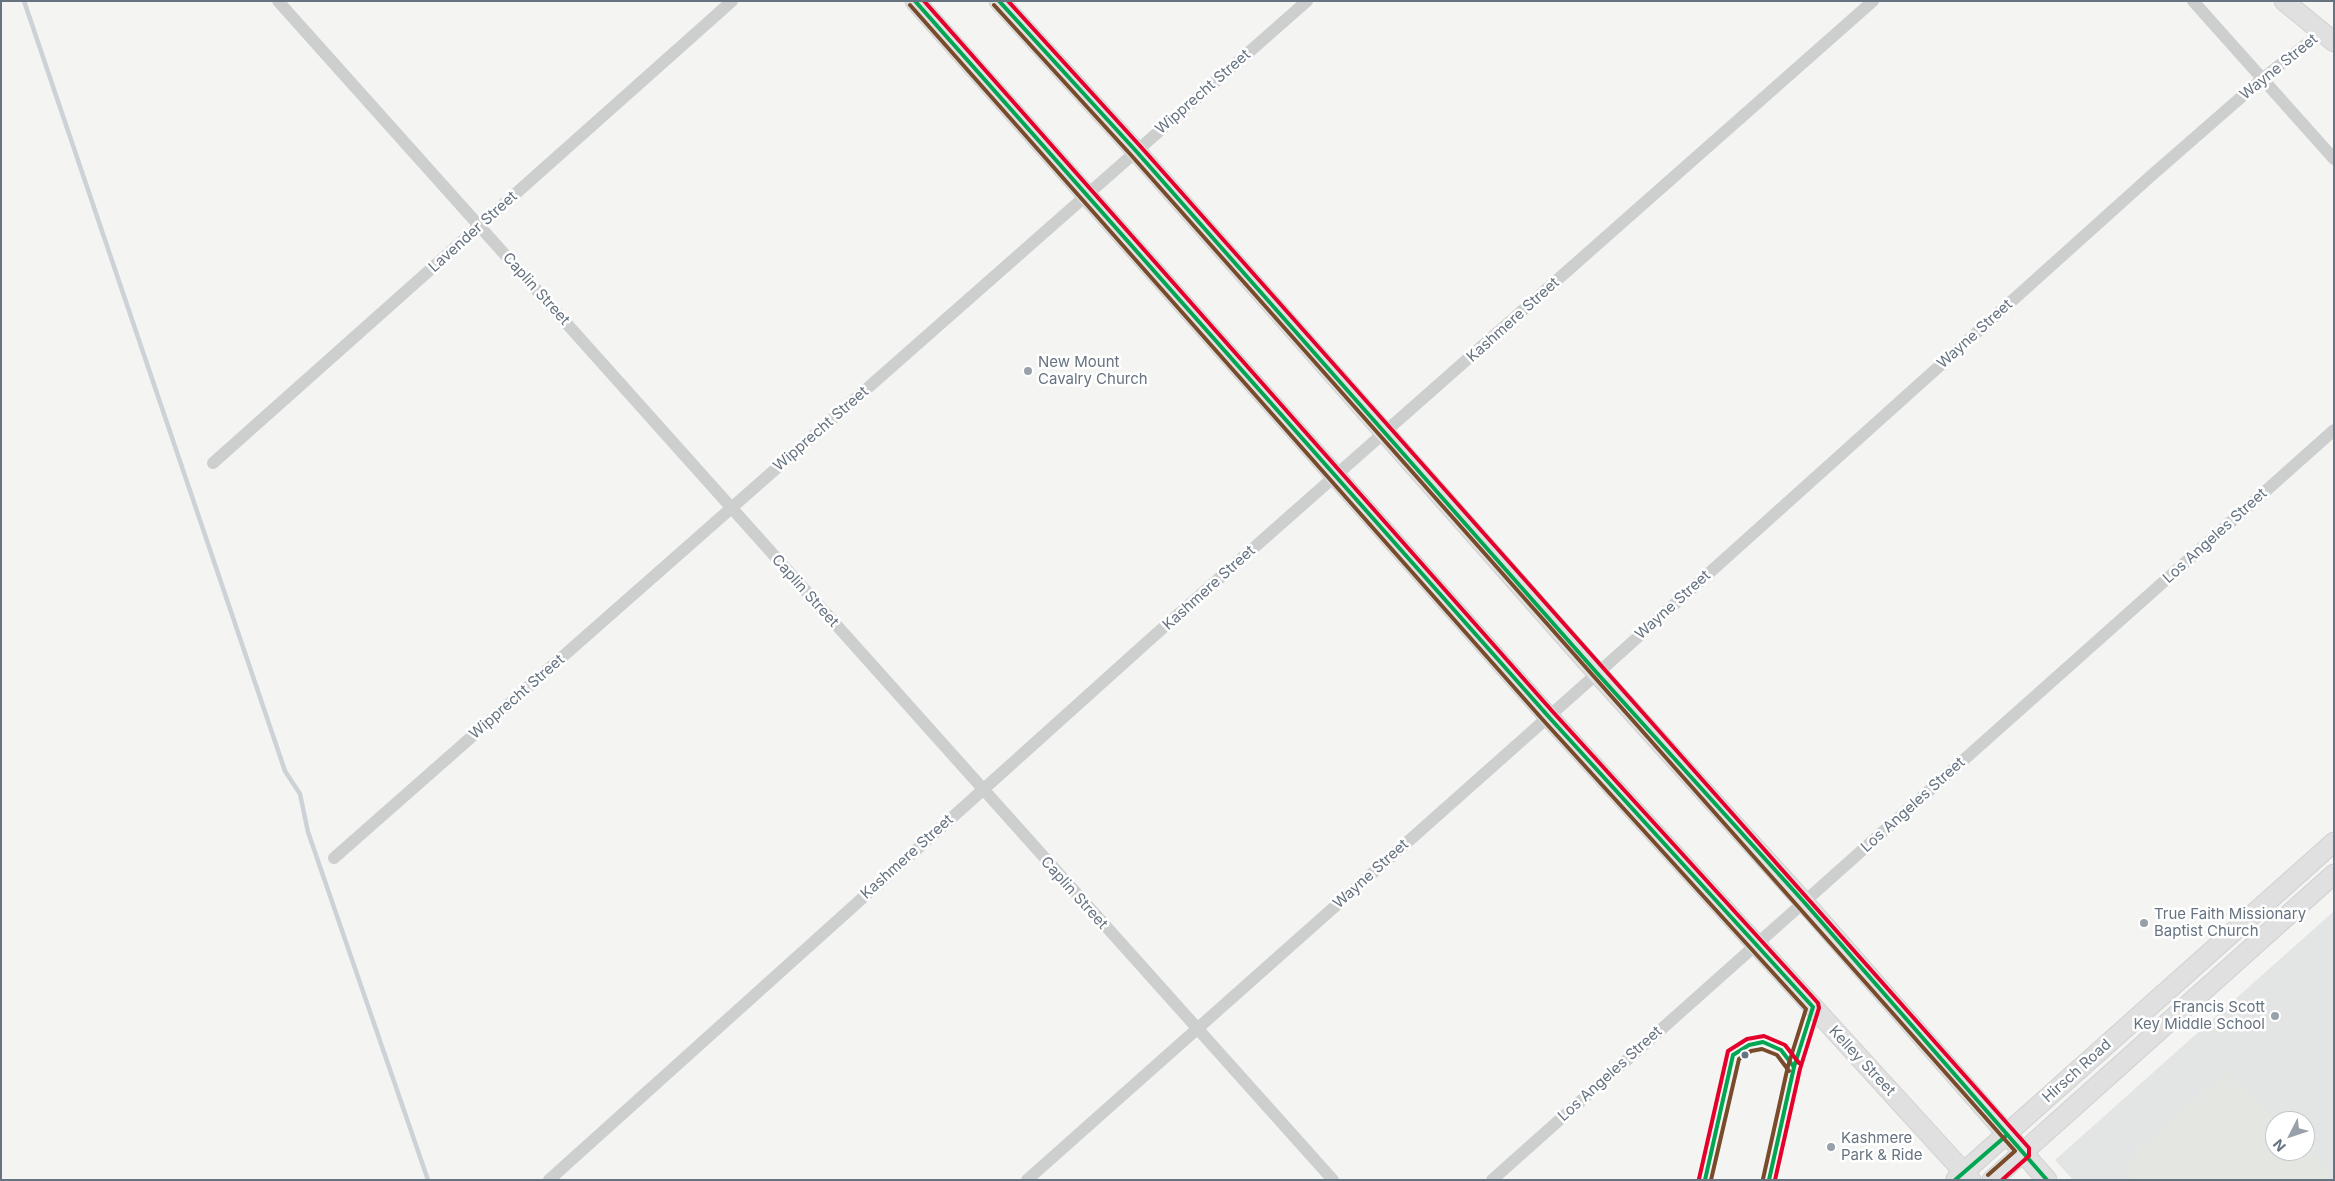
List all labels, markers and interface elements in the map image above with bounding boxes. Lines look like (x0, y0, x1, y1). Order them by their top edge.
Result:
street label: Wayne Street (2236, 30, 2322, 104)
street label: Wipprecht Street (1152, 46, 1254, 138)
street label: Lavender Street (425, 188, 521, 276)
street label: Caplin Street (499, 249, 573, 329)
street label: Kashmere Street (1463, 274, 1563, 366)
street label: Wayne Street (1934, 296, 2016, 372)
place label: New Mount Cavalry Church (1038, 353, 1148, 388)
marker: New Mount Cavalry Church (1022, 365, 1034, 377)
street label: Wipprecht Street (770, 383, 872, 475)
street label: Los Angeles Street (2159, 485, 2271, 587)
street label: Kashmere Street (1159, 542, 1259, 634)
street label: Caplin Street (768, 551, 842, 631)
street label: Wayne Street (1632, 567, 1714, 643)
street label: Wipprecht Street (466, 651, 568, 743)
street label: Los Angeles Street (1857, 754, 1969, 856)
street label: Kashmere Street (857, 811, 957, 903)
street label: Wayne Street (1330, 836, 1412, 912)
street label: Caplin Street (1037, 853, 1111, 933)
place label: True Faith Missionary Baptist Church (2154, 905, 2306, 940)
marker: True Faith Missionary Baptist Church (2138, 917, 2150, 929)
place label: Francis Scott Key Middle School (2134, 998, 2265, 1033)
marker: Francis Scott Key Middle School (2269, 1010, 2281, 1022)
street label: Kelley Street (1825, 1022, 1899, 1100)
street label: Los Angeles Street (1554, 1023, 1666, 1125)
street label: Hirsch Road (2039, 1035, 2115, 1107)
unlabelled marker (1740, 1050, 1750, 1060)
north arrow (2265, 1111, 2315, 1161)
place label: Kashmere Park & Ride (1841, 1129, 1922, 1164)
text: N (2269, 1136, 2289, 1155)
marker: Kashmere Park & Ride (1825, 1141, 1837, 1153)

